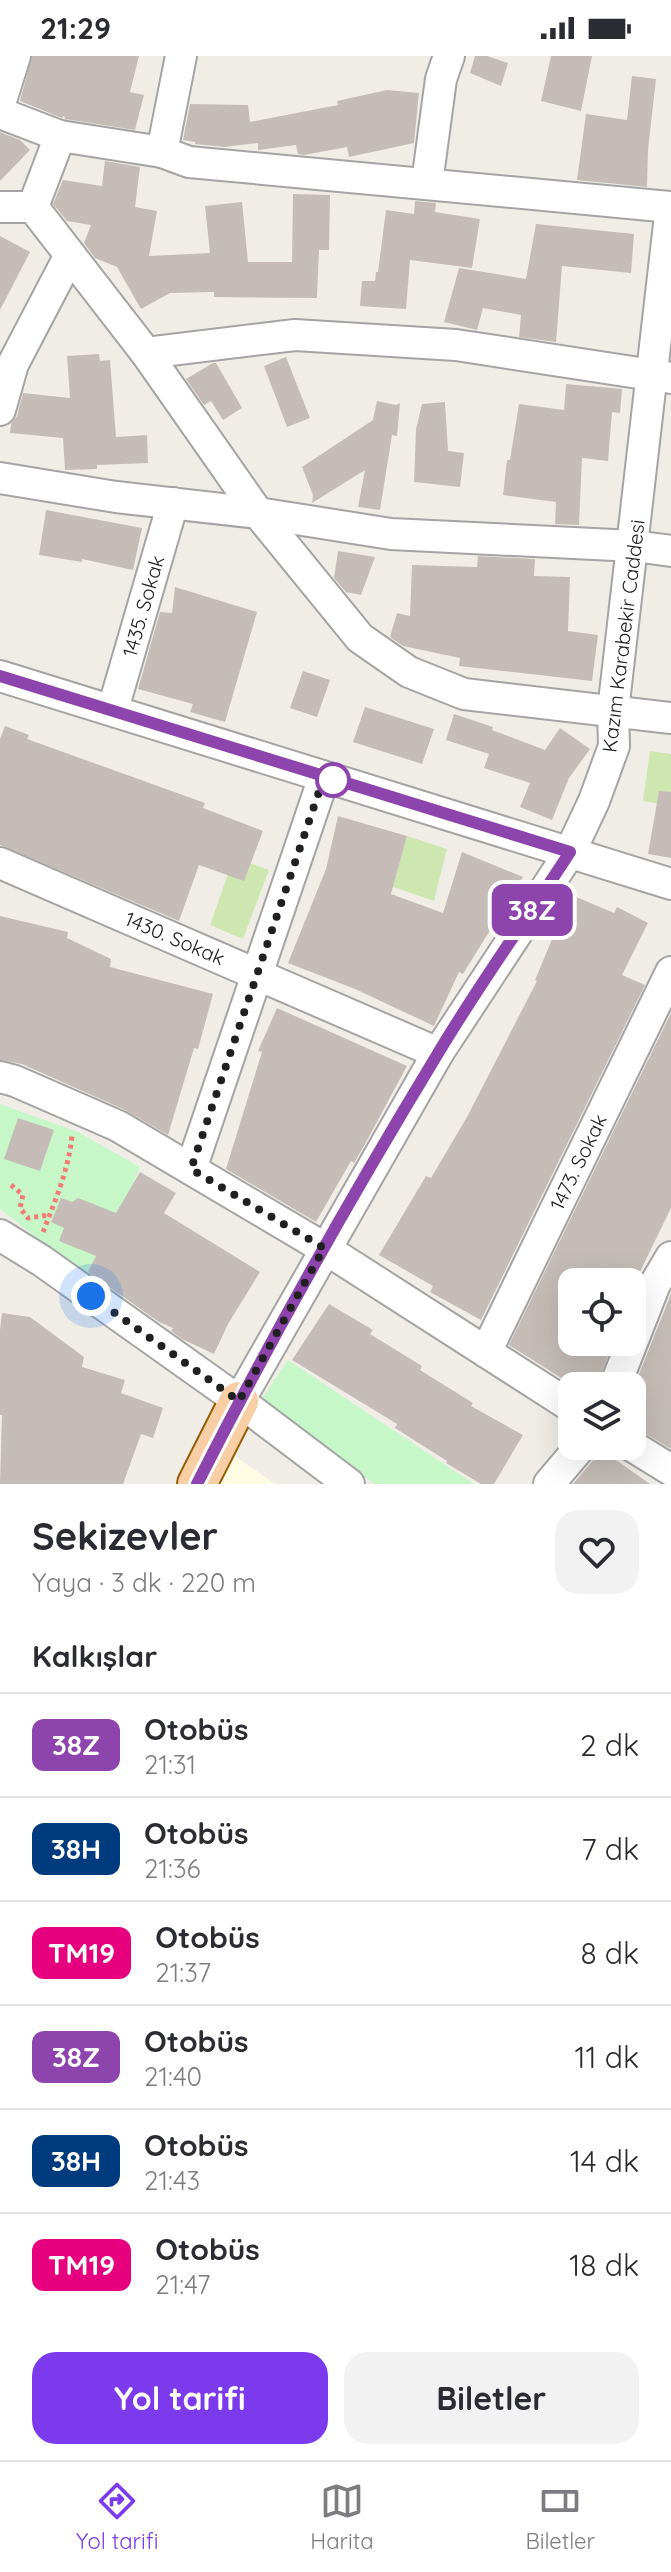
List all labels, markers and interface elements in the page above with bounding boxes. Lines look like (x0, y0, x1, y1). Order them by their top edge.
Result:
text: 21:29 (40, 9, 111, 47)
street label: Kazım Karabekir Caddesi (596, 518, 650, 754)
street label: 1435. Sokak (117, 552, 169, 660)
unlabelled marker (316, 763, 350, 797)
line badge: 38Z (486, 884, 578, 936)
text: 38Z (508, 892, 556, 927)
street label: 1430. Sokak (121, 906, 229, 970)
street label: 1473. Sokak (544, 1110, 612, 1214)
map controls (558, 1268, 646, 1460)
button: locate (558, 1268, 646, 1356)
your location (71, 1276, 111, 1316)
button: layers (558, 1372, 646, 1460)
button: heart (555, 1510, 639, 1594)
text: Sekizevler (32, 1512, 218, 1560)
text: Yaya · 3 dk · 220 m (32, 1566, 256, 1599)
text: Kalkışlar (32, 1637, 157, 1675)
text: Otobüs (144, 1710, 249, 1748)
text: 2 dk (580, 1726, 639, 1764)
text: 38Z (52, 1727, 100, 1762)
text: 21:31 (144, 1748, 196, 1781)
text: Otobüs (144, 1814, 249, 1852)
text: 7 dk (581, 1830, 639, 1868)
text: 38H (51, 1831, 101, 1866)
text: 21:36 (144, 1852, 201, 1885)
text: Otobüs (155, 1918, 260, 1956)
text: 8 dk (580, 1934, 639, 1972)
text: TM19 (48, 1935, 115, 1970)
text: 21:37 (155, 1956, 211, 1989)
text: Otobüs (144, 2022, 249, 2060)
text: 11 dk (574, 2038, 639, 2076)
text: 38Z (52, 2039, 100, 2074)
text: 21:40 (144, 2060, 202, 2093)
text: Otobüs (144, 2126, 249, 2164)
text: 14 dk (570, 2142, 639, 2180)
text: 38H (51, 2143, 101, 2178)
text: 21:43 (144, 2164, 200, 2197)
text: Otobüs (155, 2230, 260, 2268)
text: 18 dk (569, 2246, 639, 2284)
text: TM19 (48, 2247, 115, 2282)
text: 21:47 (155, 2268, 210, 2301)
button: Yol tarifi (32, 2352, 328, 2444)
button: Biletler (344, 2352, 639, 2444)
tab: Yol tarifi (76, 2479, 158, 2555)
tab: Harita (310, 2479, 374, 2555)
tab: Biletler (526, 2479, 595, 2555)

